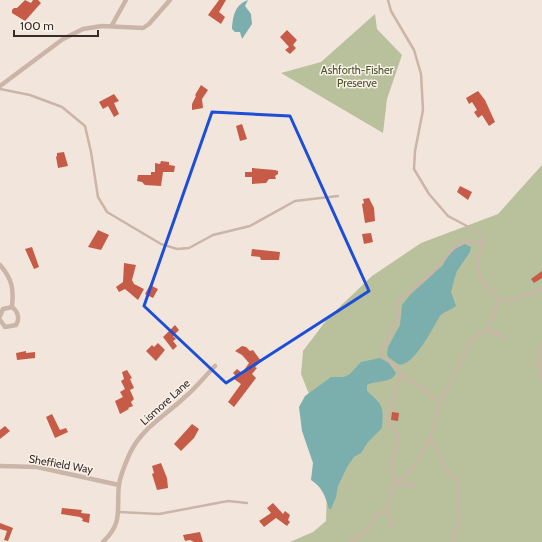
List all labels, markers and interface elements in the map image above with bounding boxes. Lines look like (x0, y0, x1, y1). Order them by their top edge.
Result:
scale bar (14, 12, 98, 38)
text: 100 m (20, 18, 54, 33)
park label: Ashforth-Fisher Preserve (321, 63, 394, 90)
street label: Lismore Lane (137, 376, 193, 428)
street label: Sheffield Way (28, 451, 95, 477)

